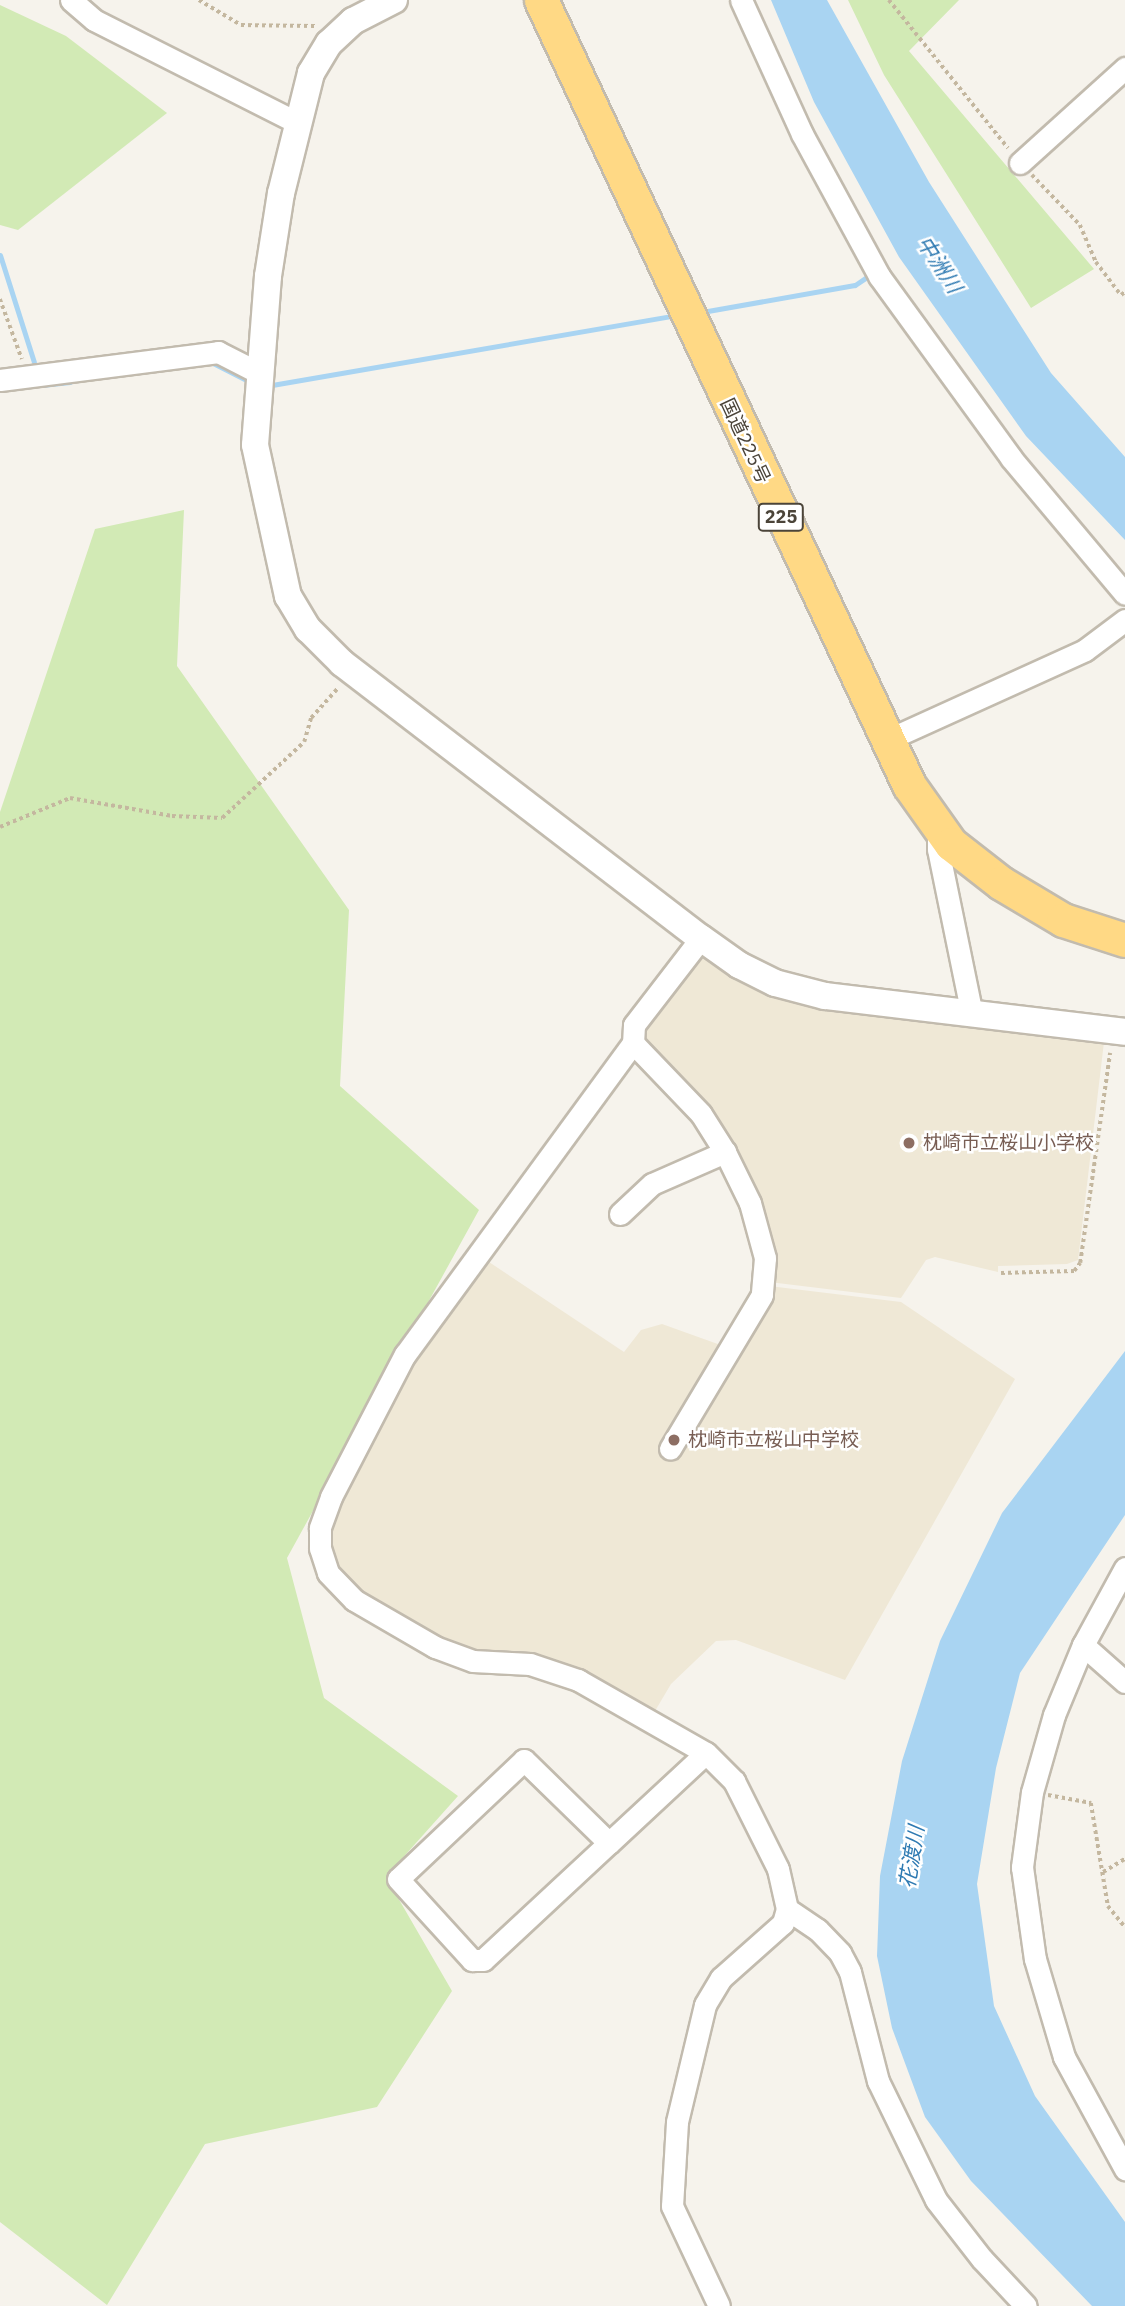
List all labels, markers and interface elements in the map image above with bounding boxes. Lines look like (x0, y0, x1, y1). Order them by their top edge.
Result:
water label: 中洲川 (912, 231, 968, 297)
street label: 国道225号 (715, 395, 775, 487)
road number: 225 (756, 503, 806, 532)
place label: 枕崎市立桜山小学校 (923, 1132, 1094, 1154)
marker: 枕崎市立桜山小学校 (901, 1135, 917, 1151)
place label: 枕崎市立桜山中学校 (688, 1429, 859, 1451)
marker: 枕崎市立桜山中学校 (666, 1432, 682, 1448)
water label: 花渡川 (894, 1824, 928, 1890)

